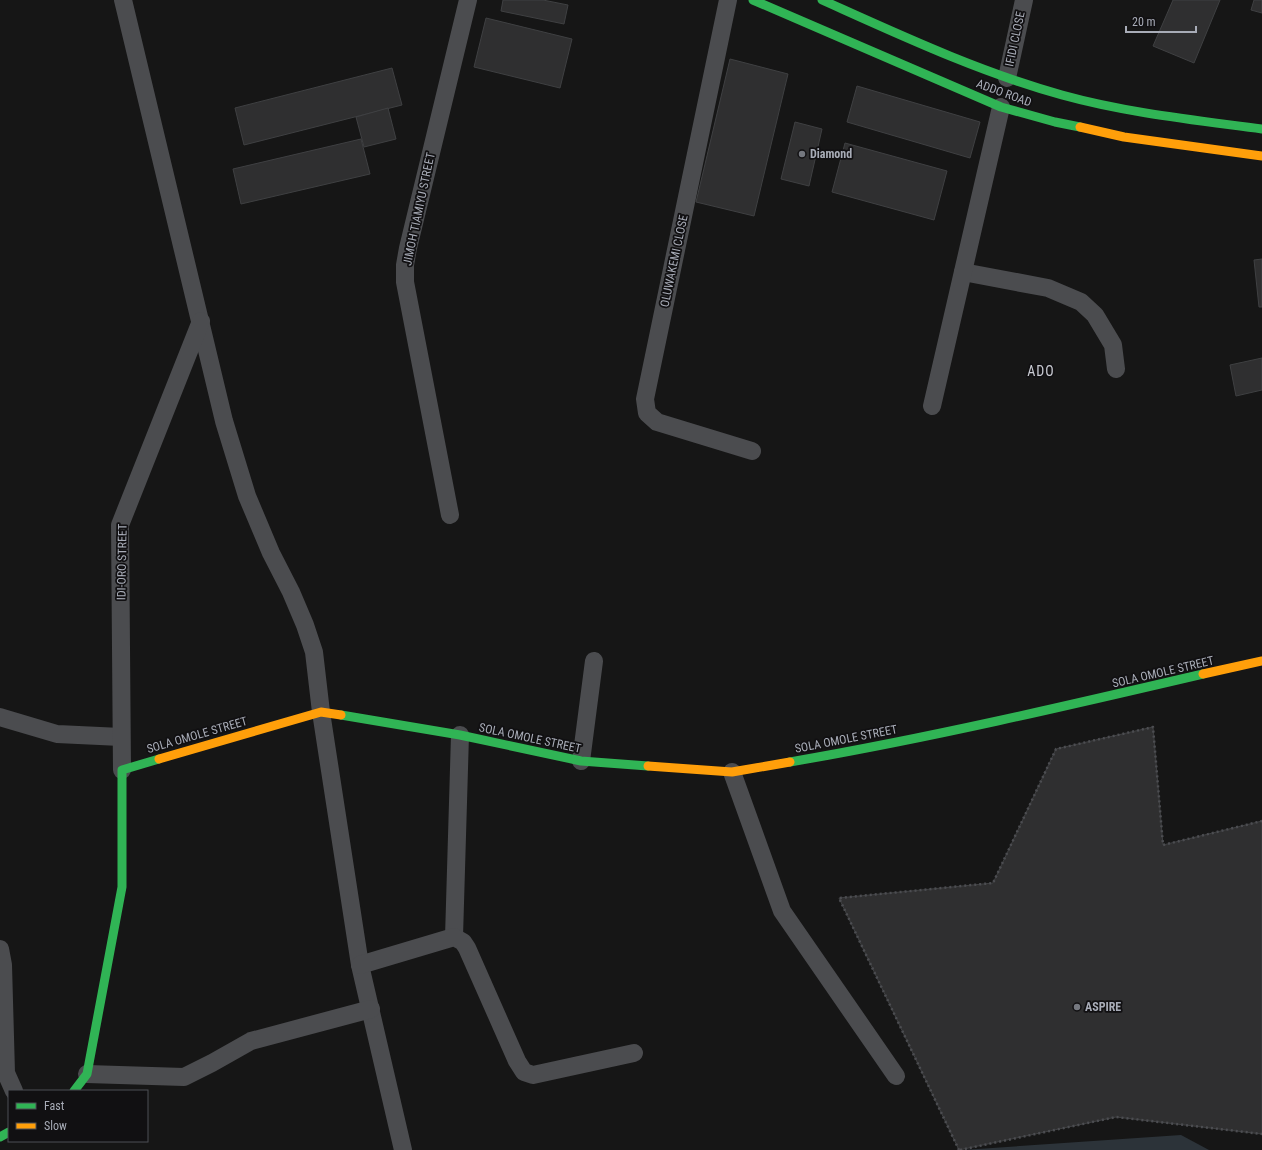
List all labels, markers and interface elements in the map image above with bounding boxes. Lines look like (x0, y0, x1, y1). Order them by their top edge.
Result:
scale bar (1126, 8, 1196, 34)
street label: IFIDI CLOSE (1002, 10, 1028, 68)
text: 20 m (1132, 15, 1156, 29)
street label: ADDO ROAD (974, 77, 1034, 110)
place label: Diamond (810, 147, 852, 161)
marker: Diamond (797, 149, 807, 159)
street label: JIMOH TIAMIYU STREET (400, 151, 438, 267)
street label: OLUWAKEMI CLOSE (657, 214, 691, 308)
district label: ADO (1027, 363, 1055, 379)
street label: IDI-ORO STREET (114, 524, 130, 600)
street label: SOLA OMOLE STREET (1111, 653, 1215, 691)
street label: SOLA OMOLE STREET (145, 714, 249, 756)
street label: SOLA OMOLE STREET (478, 720, 582, 756)
street label: SOLA OMOLE STREET (794, 722, 898, 756)
place label: ASPIRE (1085, 1000, 1121, 1014)
marker: ASPIRE (1072, 1002, 1082, 1012)
legend (8, 1090, 148, 1142)
text: Fast (44, 1099, 65, 1113)
text: Slow (44, 1119, 67, 1133)

